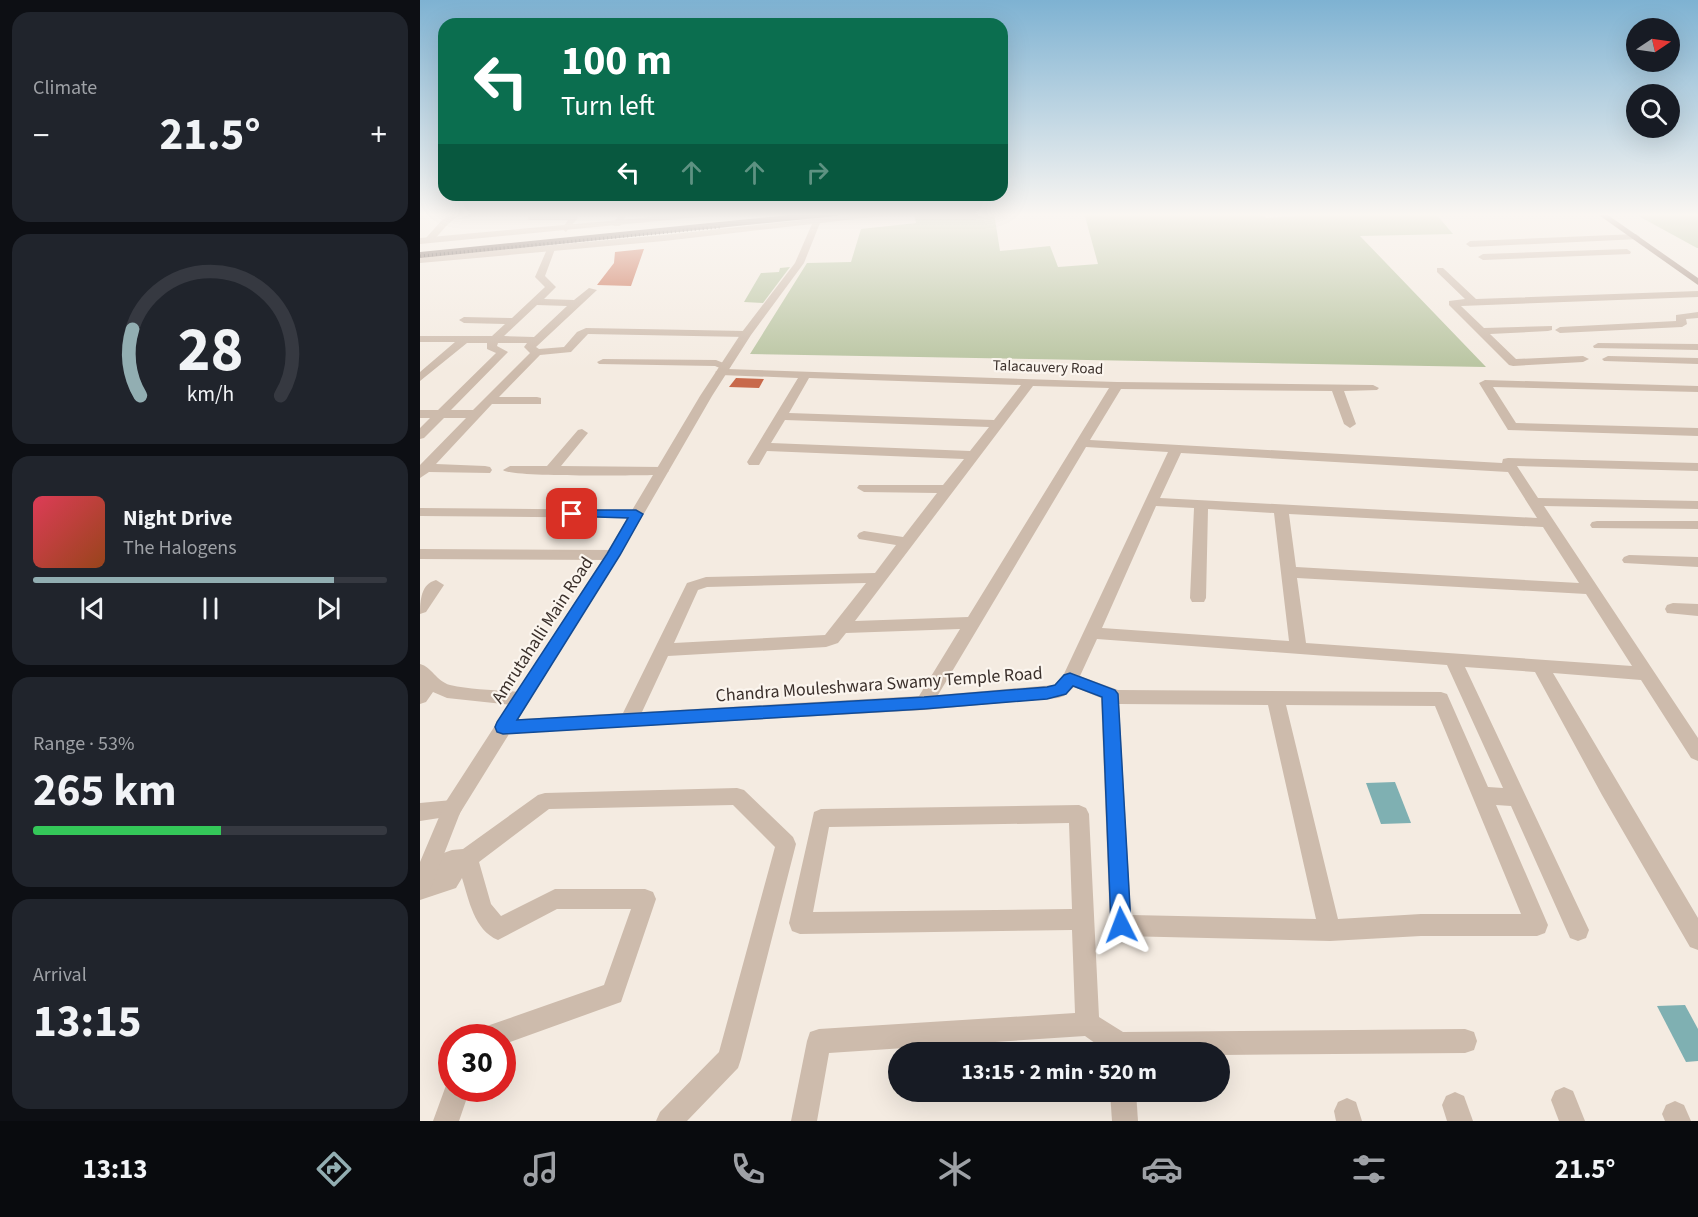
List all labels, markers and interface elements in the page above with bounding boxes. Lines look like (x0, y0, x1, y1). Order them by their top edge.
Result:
north arrow (1626, 18, 1680, 72)
map controls (1626, 18, 1680, 138)
text: 100 m (561, 31, 672, 91)
icon: left (462, 42, 540, 120)
text: Climate (33, 74, 97, 102)
button: search (1626, 84, 1680, 138)
text: Turn left (561, 87, 655, 126)
text: 21.5° (159, 103, 261, 167)
text: − (33, 112, 49, 159)
text: + (371, 112, 387, 159)
icon: left (612, 156, 645, 189)
icon: ahead (675, 156, 708, 189)
icon: ahead (738, 156, 771, 189)
icon: right (801, 156, 834, 189)
text: 28 (177, 306, 243, 395)
street label: Talacauvery Road (992, 355, 1104, 380)
text: km/h (186, 379, 234, 410)
pin (546, 488, 597, 539)
icon: arrive (555, 497, 588, 530)
text: Night Drive (123, 502, 232, 534)
text: The Halogens (123, 534, 237, 562)
street label: Amrutahalli Main Road (486, 552, 599, 708)
icon: previous (76, 592, 109, 625)
icon: pause (194, 592, 227, 625)
icon: next (312, 592, 345, 625)
street label: Chandra Mouleshwara Swamy Temple Road (715, 661, 1043, 708)
text: Range · 53% (33, 730, 134, 758)
text: 265 km (33, 759, 177, 823)
position arrow (1089, 893, 1153, 957)
text: Arrival (33, 961, 87, 989)
text: 13:15 (33, 990, 142, 1054)
speed limit sign: 30 (438, 1024, 516, 1102)
text: 13:15 · 2 min · 520 m (961, 1056, 1157, 1088)
icon: directions (313, 1148, 355, 1190)
icon: music (520, 1148, 562, 1190)
icon: phone (727, 1148, 769, 1190)
icon: climate (934, 1148, 976, 1190)
icon: car (1141, 1148, 1183, 1190)
icon: filters (1348, 1148, 1390, 1190)
text: 13:13 (83, 1150, 148, 1189)
text: 21.5° (1555, 1150, 1615, 1189)

